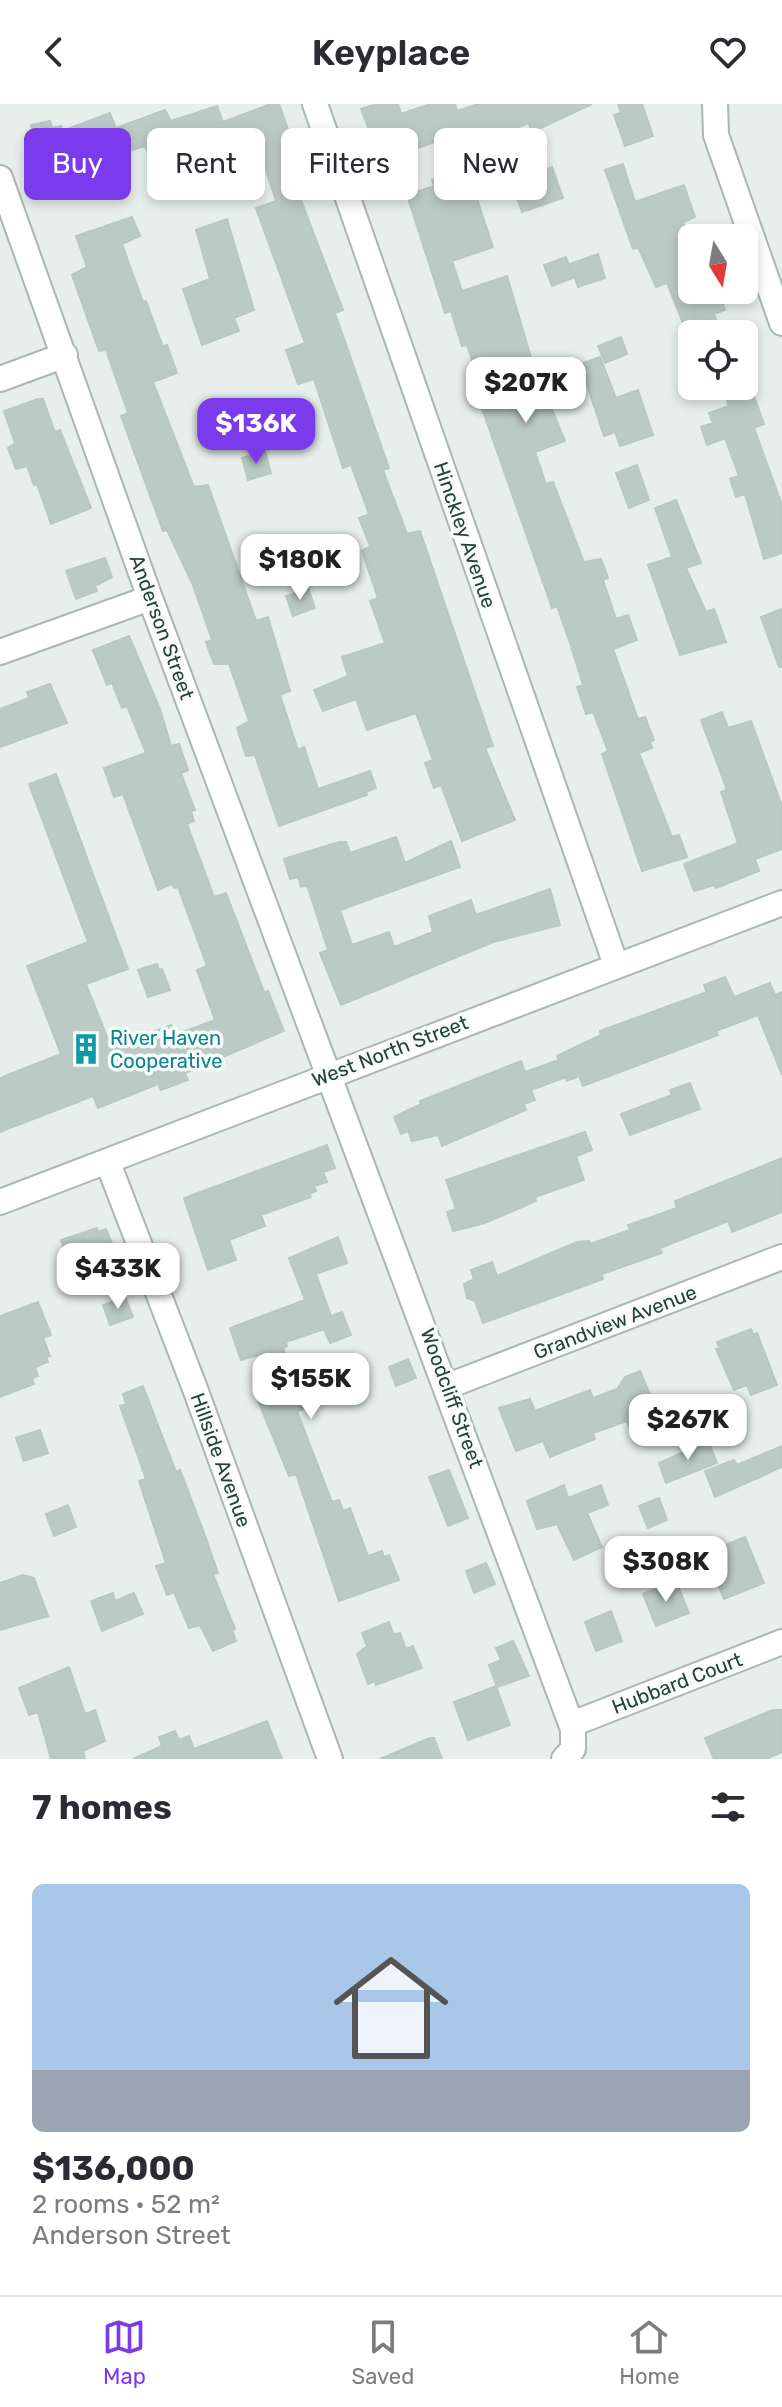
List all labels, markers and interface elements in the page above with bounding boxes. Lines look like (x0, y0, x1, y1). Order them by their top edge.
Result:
icon: back (32, 30, 76, 74)
icon: heart (706, 30, 750, 74)
text: Keyplace (312, 31, 470, 74)
chip: Buy (24, 128, 131, 200)
chip: Rent (147, 128, 265, 200)
chip: Filters (281, 128, 418, 200)
chip: New (434, 128, 547, 200)
north arrow (678, 224, 758, 304)
map controls (678, 224, 758, 400)
button: locate (678, 320, 758, 400)
pin: $207K (470, 357, 582, 425)
text: $207K (484, 367, 568, 398)
pin: $136K (200, 398, 312, 466)
text: $136K (215, 408, 297, 439)
street label: Hinckley Avenue (429, 459, 501, 611)
pin: $180K (244, 534, 356, 602)
text: $180K (259, 544, 341, 575)
street label: Anderson Street (125, 551, 199, 703)
street label: West North Street (308, 1010, 472, 1092)
place label: River Haven Cooperative (110, 1026, 222, 1073)
building icon: River Haven Cooperative (69, 1032, 103, 1066)
pin: $433K (62, 1243, 174, 1311)
text: $433K (75, 1253, 161, 1284)
street label: Grandview Avenue (530, 1280, 700, 1364)
street label: Woodcliff Street (416, 1325, 489, 1471)
pin: $155K (255, 1353, 367, 1421)
text: $155K (270, 1363, 352, 1394)
street label: Hillside Avenue (186, 1389, 256, 1531)
pin: $267K (632, 1394, 744, 1462)
text: $267K (647, 1404, 729, 1435)
pin: $308K (610, 1536, 722, 1604)
text: $308K (622, 1546, 710, 1577)
street label: Hubbard Court (608, 1647, 746, 1719)
icon: filters (706, 1785, 750, 1829)
text: 7 homes (32, 1787, 172, 1828)
icon: home (319, 1936, 463, 2080)
text: $136,000 (32, 2148, 195, 2189)
text: 2 rooms · 52 m² (32, 2189, 220, 2220)
text: Anderson Street (32, 2220, 231, 2251)
tab: Map (102, 2315, 146, 2390)
tab: Saved (351, 2315, 414, 2390)
tab: Home (619, 2315, 679, 2390)

